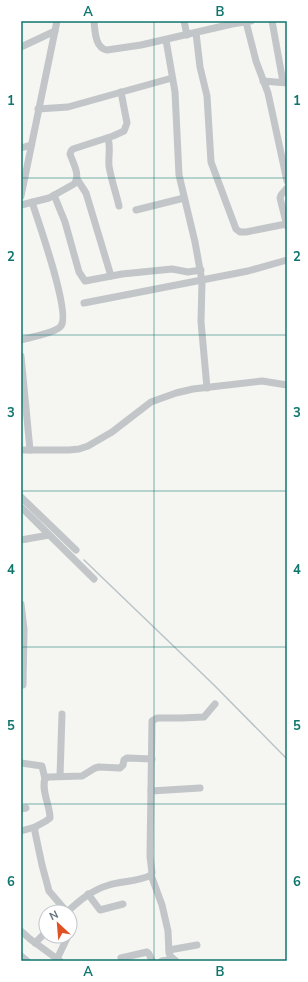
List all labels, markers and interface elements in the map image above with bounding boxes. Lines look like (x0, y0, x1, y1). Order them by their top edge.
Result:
text: A (83, 3, 93, 21)
text: B (216, 3, 225, 21)
text: 1 (7, 92, 15, 110)
text: 1 (293, 92, 301, 110)
text: 2 (7, 248, 15, 266)
text: 2 (293, 248, 301, 266)
text: 3 (7, 404, 15, 422)
text: 3 (293, 404, 301, 422)
text: 4 (7, 561, 15, 579)
text: 4 (293, 561, 301, 579)
text: 5 (7, 717, 15, 735)
text: 5 (293, 717, 301, 735)
text: 6 (7, 873, 15, 891)
text: 6 (293, 873, 301, 891)
north arrow (38, 904, 78, 944)
text: N (47, 907, 61, 924)
text: A (83, 963, 93, 981)
text: B (216, 963, 225, 981)

